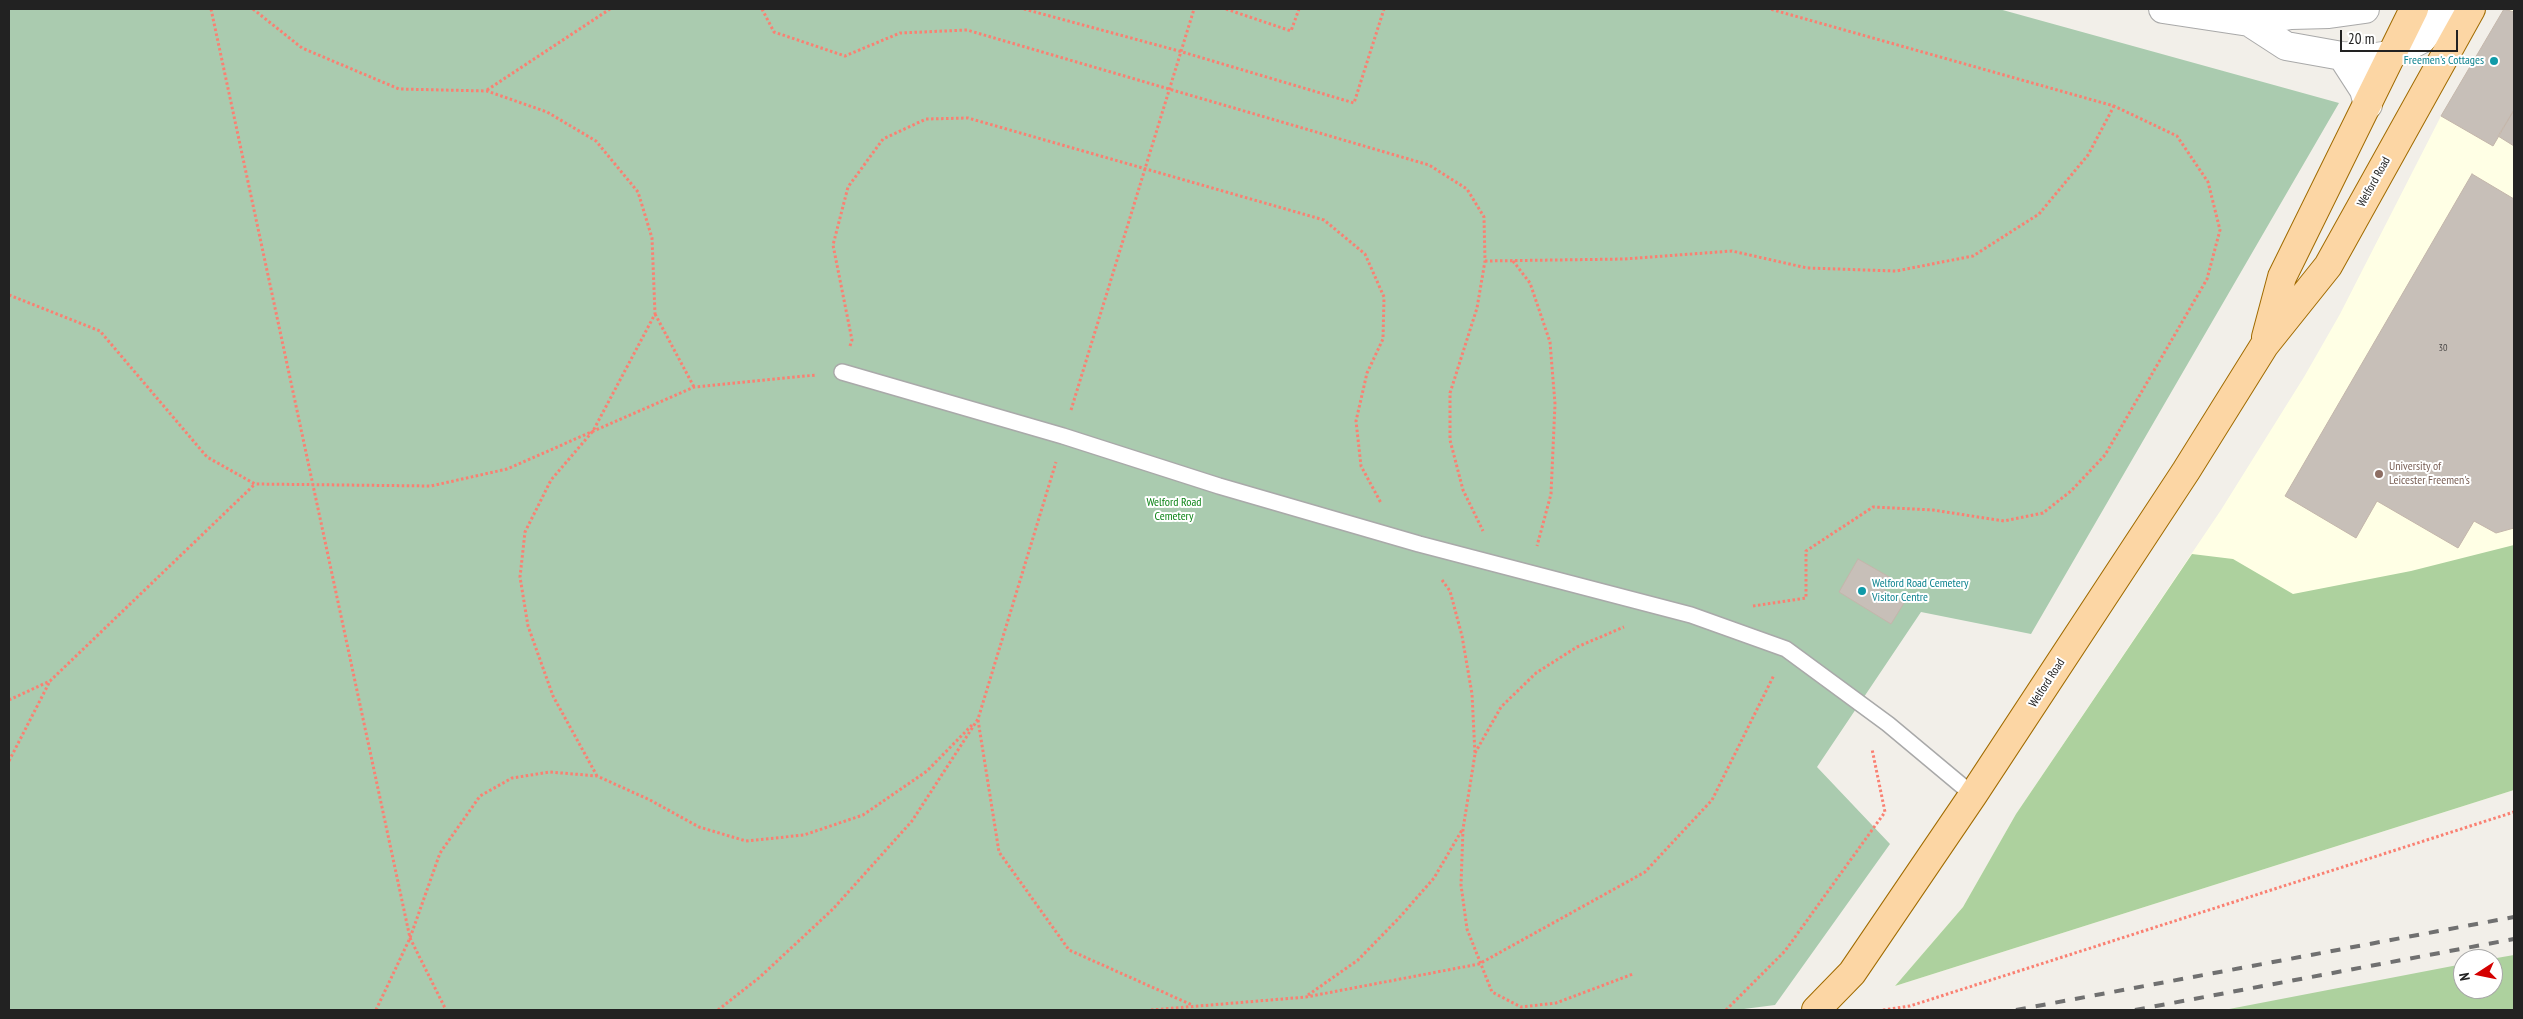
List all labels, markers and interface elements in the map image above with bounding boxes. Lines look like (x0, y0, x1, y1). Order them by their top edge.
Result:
scale bar (2343, 20, 2460, 52)
text: 20 m (2348, 29, 2374, 48)
place label: Freemen's Cottages (2404, 54, 2484, 68)
marker: Freemen's Cottages (2488, 55, 2500, 67)
street label: Welford Road (2354, 154, 2394, 210)
house number: 30 (2439, 342, 2447, 354)
place label: University of Leicester Freemen's (2389, 460, 2470, 488)
marker: University of Leicester Freemen's (2373, 468, 2385, 480)
park label: Welford Road Cemetery (1146, 496, 1202, 524)
place label: Welford Road Cemetery Visitor Centre (1872, 577, 1968, 605)
marker: Welford Road Cemetery Visitor Centre (1856, 585, 1868, 597)
street label: Welford Road (2026, 656, 2068, 710)
north arrow (2453, 949, 2503, 999)
text: N (2455, 971, 2474, 982)

